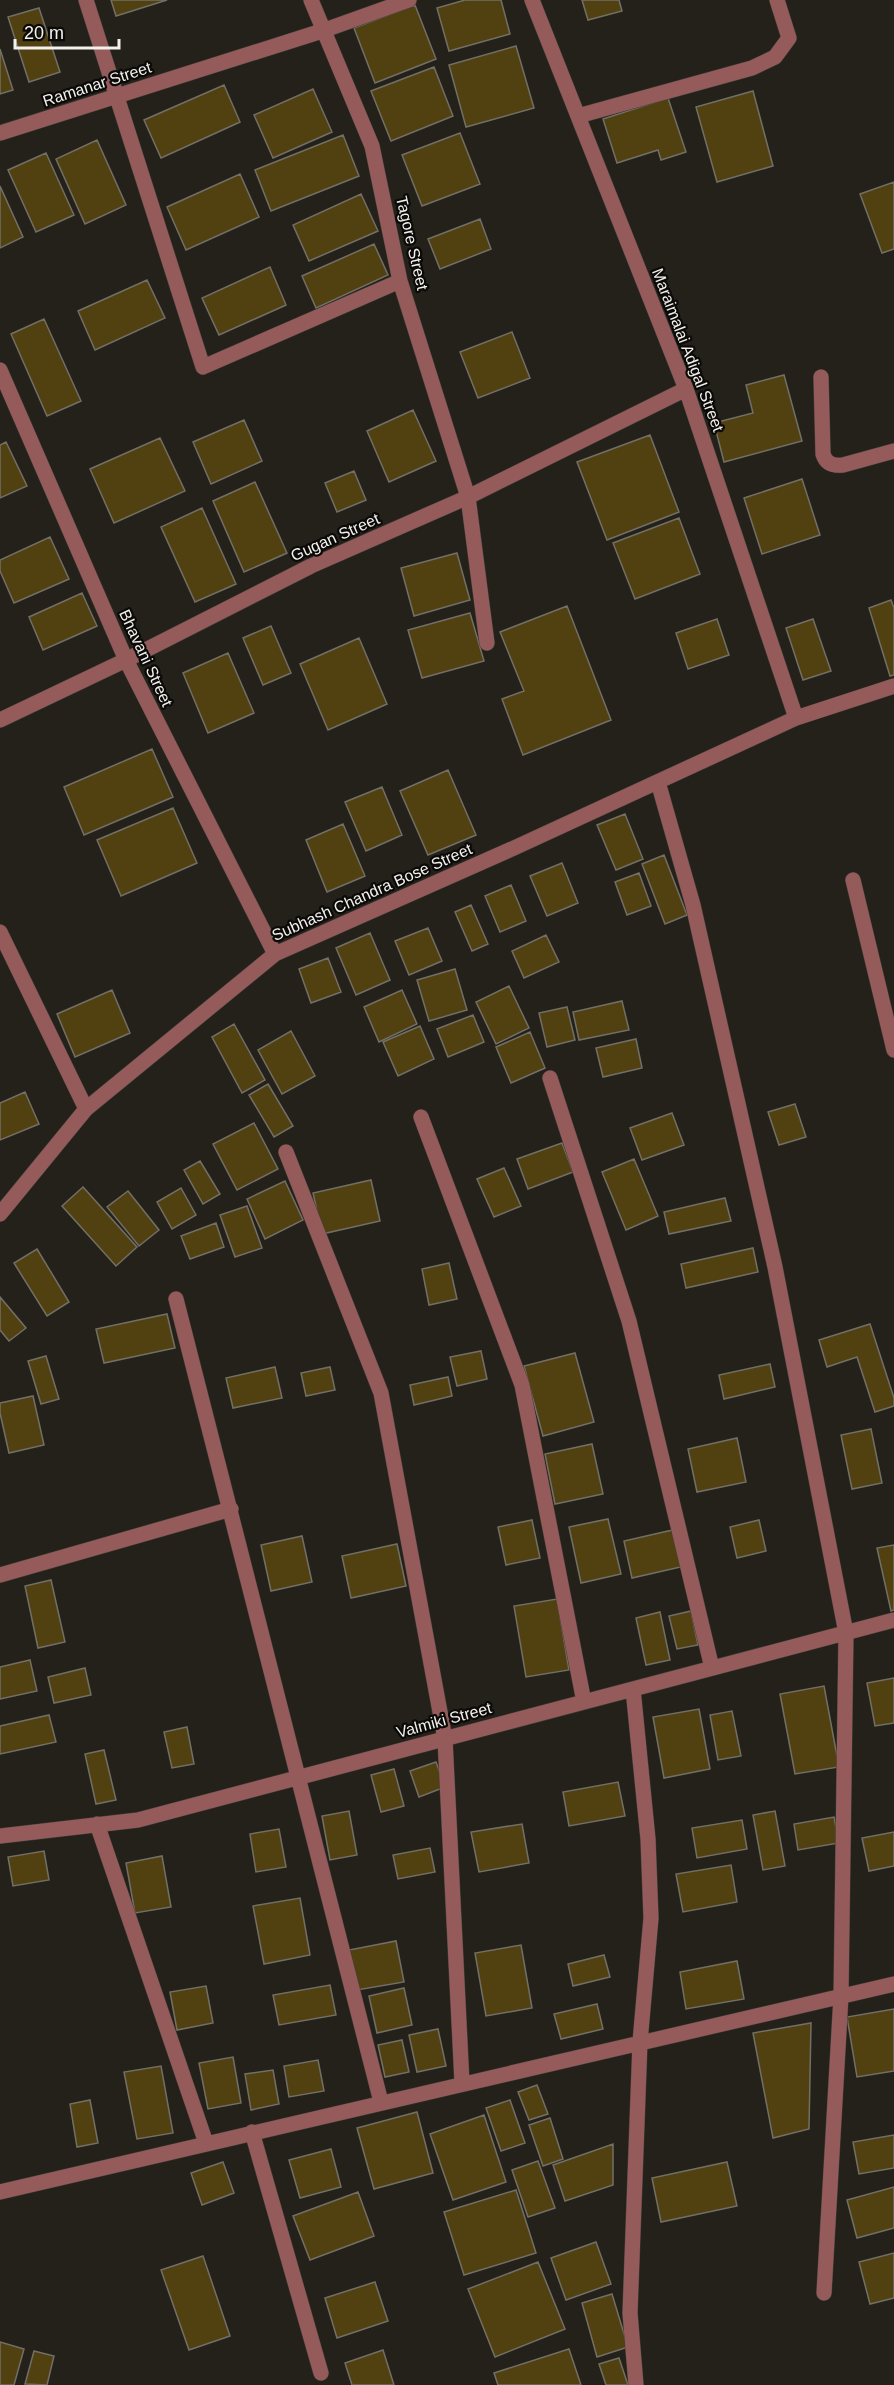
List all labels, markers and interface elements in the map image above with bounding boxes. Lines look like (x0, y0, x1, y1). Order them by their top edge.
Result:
scale bar (15, 12, 118, 50)
text: 20 m (24, 23, 64, 43)
street label: Ramanar Street (41, 58, 154, 110)
street label: Tagore Street (393, 194, 431, 292)
street label: Maraimalai Adigal Street (649, 266, 727, 435)
street label: Gugan Street (288, 510, 382, 564)
street label: Bhavani Street (116, 607, 176, 710)
street label: Subhash Chandra Bose Street (269, 840, 475, 944)
street label: Valmiki Street (395, 1699, 494, 1741)

